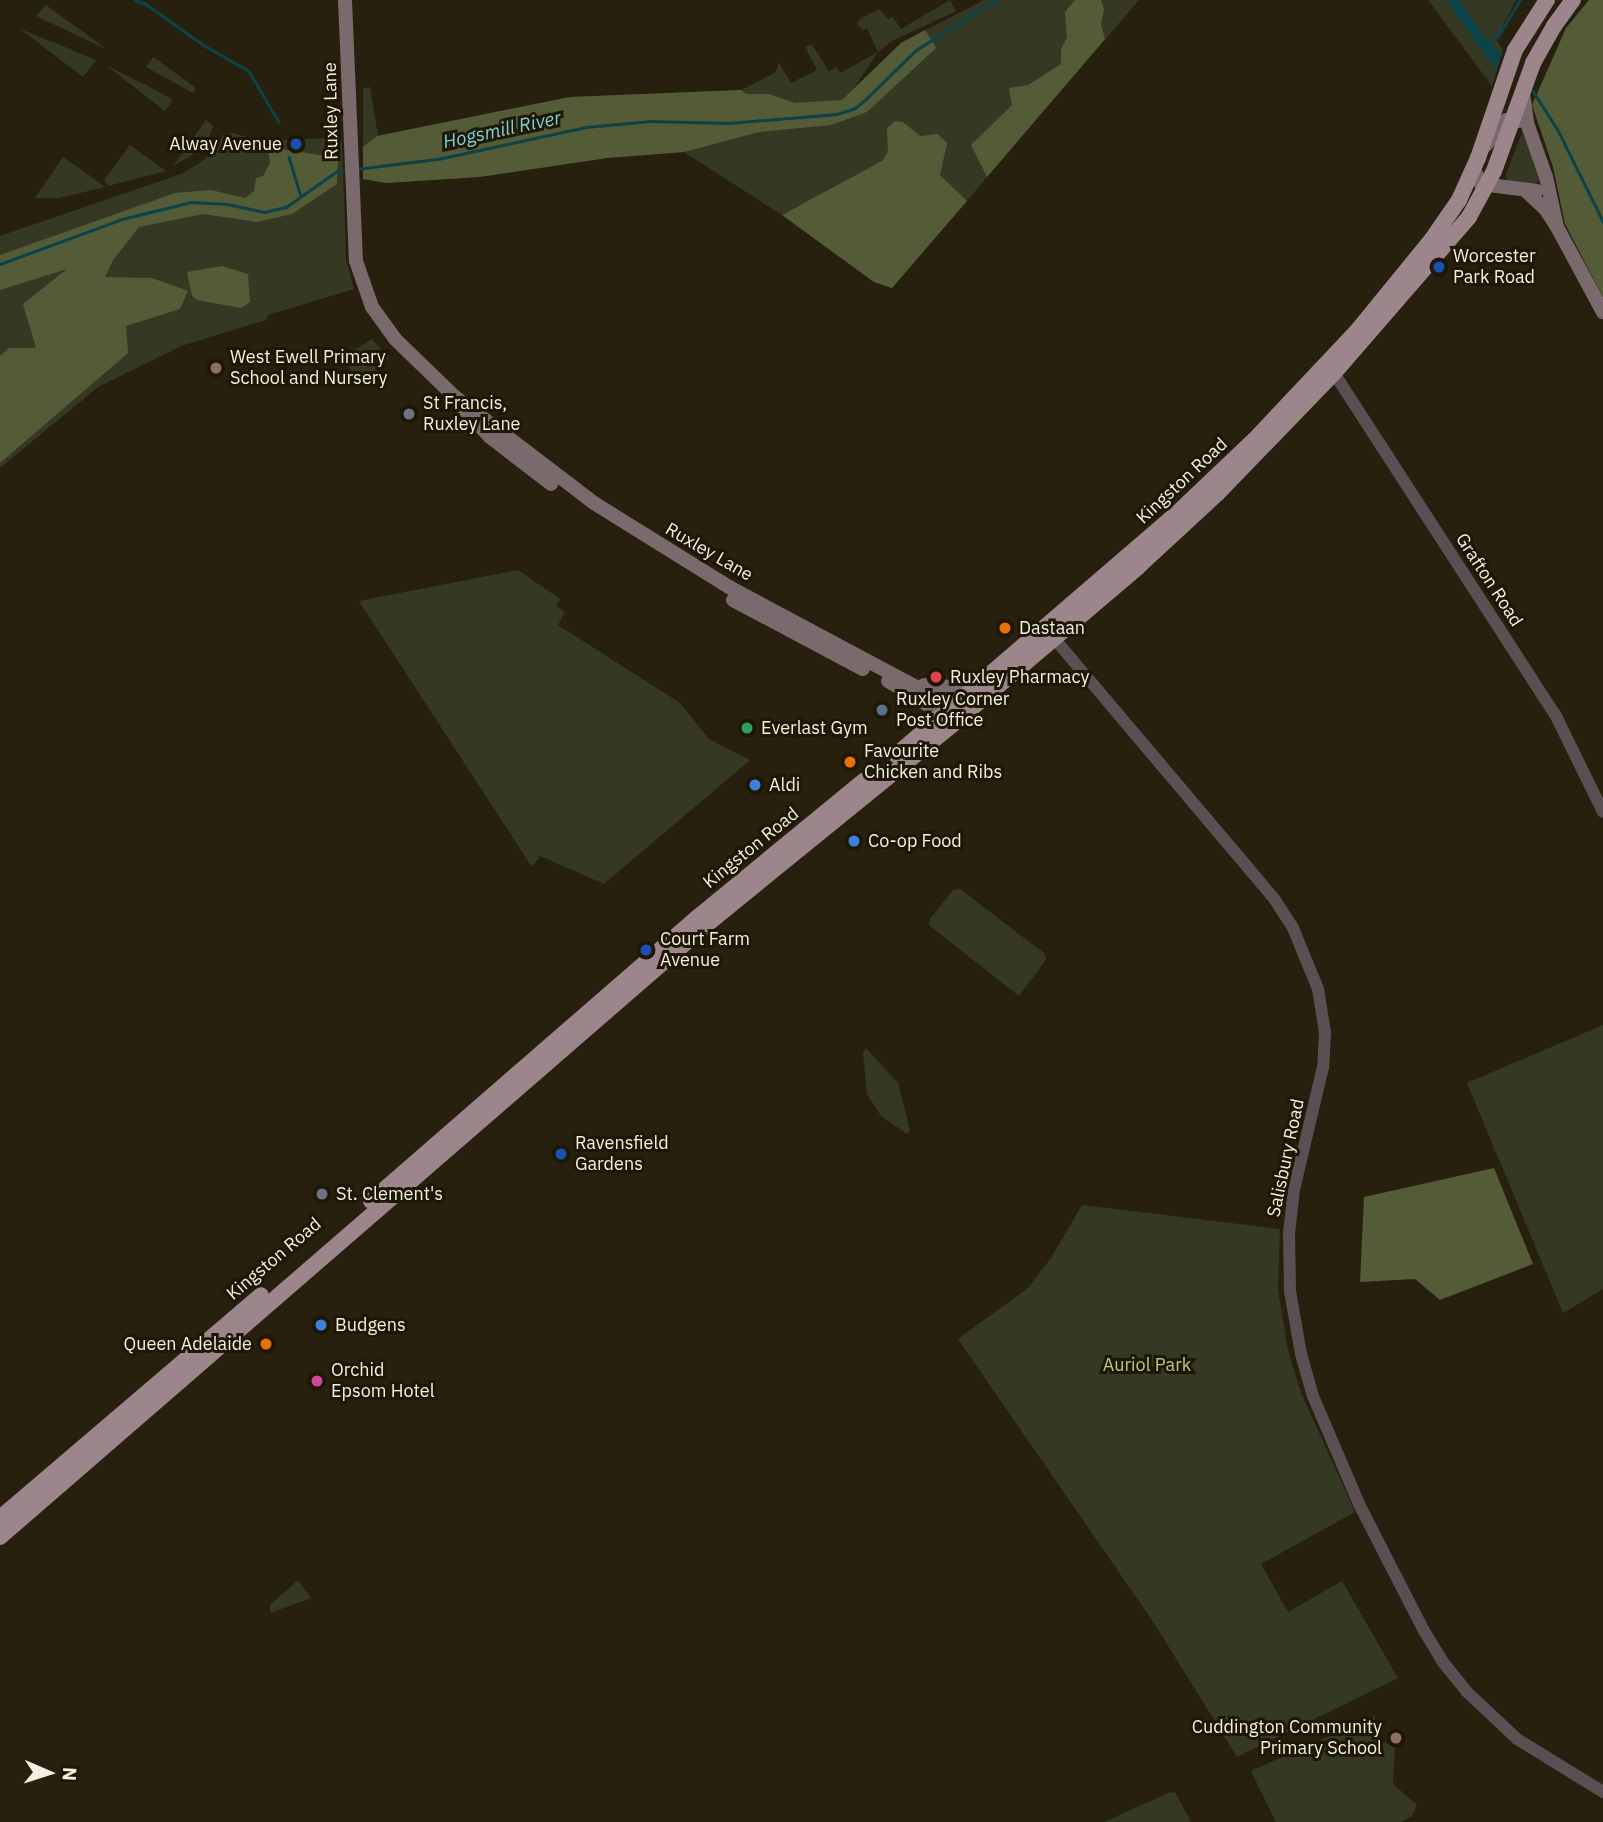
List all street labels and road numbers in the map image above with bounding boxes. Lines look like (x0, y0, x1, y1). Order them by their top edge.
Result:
street label: Ruxley Lane (319, 62, 343, 160)
street label: Kingston Road (1132, 433, 1232, 529)
street label: Ruxley Lane (661, 518, 757, 586)
street label: Grafton Road (1451, 529, 1527, 631)
street label: Kingston Road (699, 803, 803, 893)
street label: Salisbury Road (1263, 1097, 1309, 1219)
street label: Kingston Road (222, 1213, 326, 1305)

